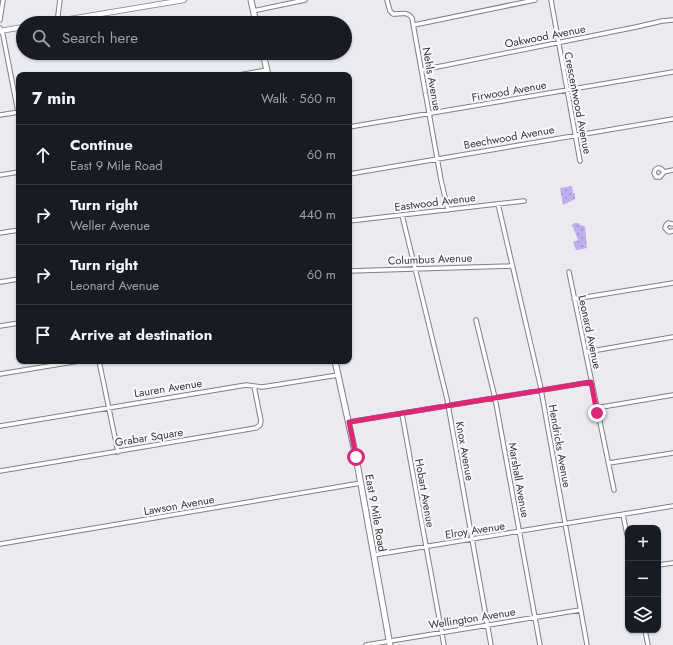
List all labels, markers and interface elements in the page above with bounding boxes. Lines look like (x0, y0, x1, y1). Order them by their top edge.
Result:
search box (16, 16, 352, 60)
street label: Oakwood Avenue (503, 20, 587, 52)
icon: search (30, 27, 52, 49)
text: Search here (62, 27, 138, 49)
street label: Nehls Avenue (419, 46, 446, 112)
street label: Crescentwood Avenue (560, 51, 596, 156)
street label: Firwood Avenue (470, 76, 548, 105)
text: 7 min (32, 86, 76, 110)
text: Walk · 560 m (261, 89, 336, 108)
street label: Beechwood Avenue (463, 121, 556, 153)
text: Continue (70, 134, 133, 156)
icon: ahead (32, 144, 54, 166)
text: 60 m (307, 145, 336, 164)
text: East 9 Mile Road (70, 156, 163, 175)
street label: Eastwood Avenue (394, 189, 477, 215)
text: Turn right (70, 194, 138, 216)
icon: right (32, 204, 54, 226)
text: 440 m (299, 205, 336, 224)
text: Weller Avenue (70, 216, 150, 235)
street label: Columbus Avenue (388, 250, 473, 268)
text: Turn right (70, 254, 138, 276)
icon: right (32, 264, 54, 286)
text: 60 m (307, 265, 336, 284)
text: Leonard Avenue (70, 276, 159, 295)
street label: Leonard Avenue (574, 294, 606, 371)
icon: arrive (32, 324, 54, 346)
text: Arrive at destination (70, 324, 212, 346)
street label: Lauren Avenue (133, 375, 203, 401)
street label: Hendricks Avenue (545, 403, 575, 489)
route end (588, 404, 606, 422)
street label: Knox Avenue (452, 420, 478, 482)
street label: Grabar Square (114, 424, 185, 450)
street label: Marshall Avenue (505, 441, 534, 519)
route start (347, 448, 365, 466)
street label: Hobart Avenue (411, 457, 439, 529)
street label: East 9 Mile Road (361, 473, 391, 553)
street label: Lawson Avenue (142, 491, 216, 519)
street label: Elroy Avenue (444, 517, 506, 543)
map controls (625, 525, 661, 633)
button: + (625, 525, 661, 561)
button: − (625, 561, 661, 597)
button: layers (625, 597, 661, 633)
street label: Wellington Avenue (427, 603, 517, 633)

